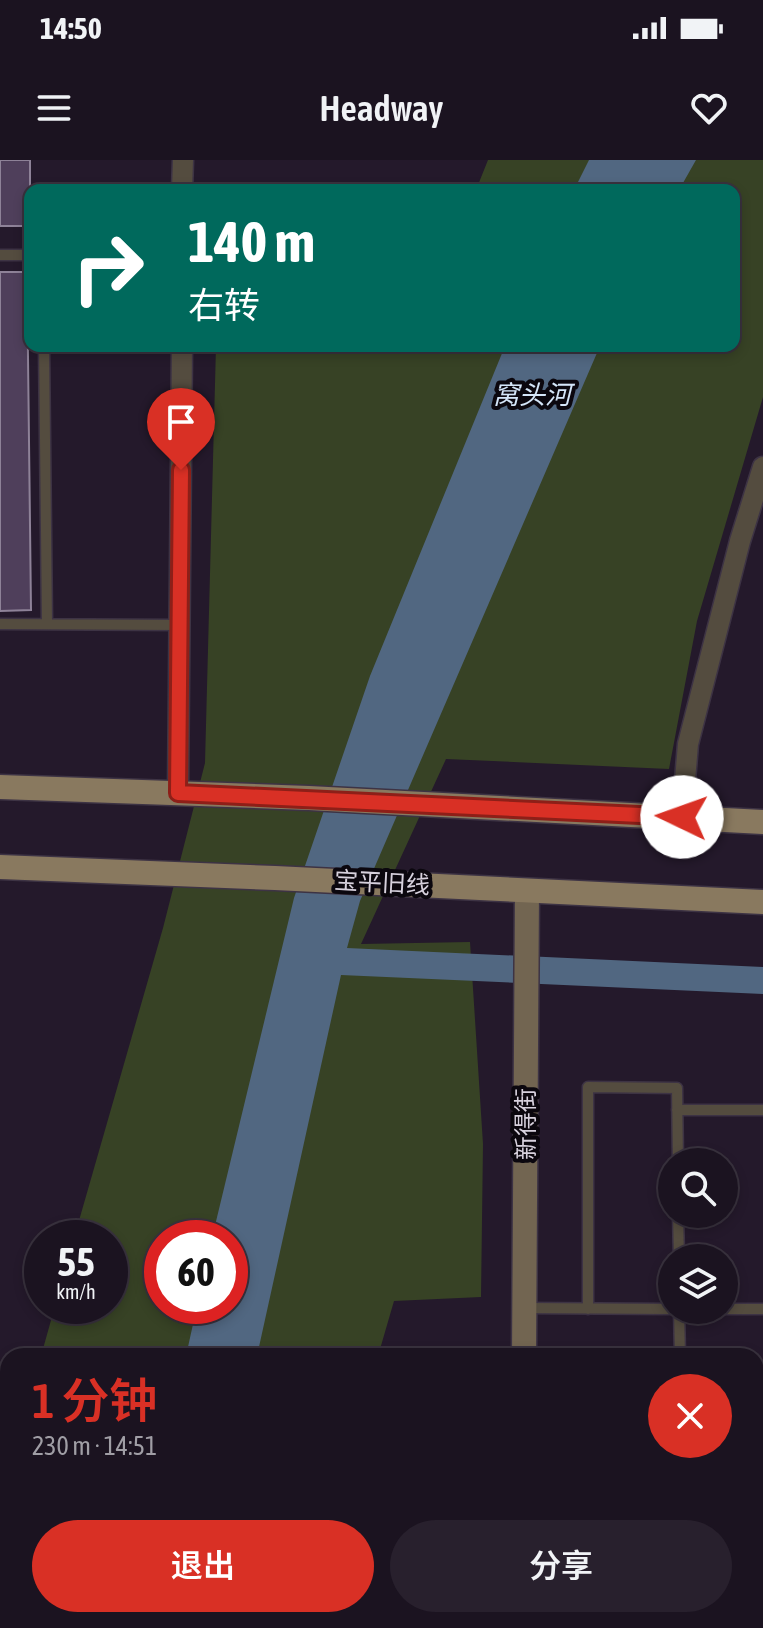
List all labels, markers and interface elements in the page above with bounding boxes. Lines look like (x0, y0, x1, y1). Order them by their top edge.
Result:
text: 14:50 (40, 11, 102, 45)
icon: menu (32, 86, 76, 130)
icon: heart (687, 86, 731, 130)
text: Headway (320, 87, 443, 129)
text: 140 m (188, 210, 315, 274)
icon: right (56, 216, 160, 320)
text: 右转 (188, 284, 260, 326)
water label: 窝头河 (493, 380, 576, 410)
pin (147, 388, 215, 470)
icon: arrive (159, 400, 203, 444)
position arrow (640, 775, 724, 859)
street label: 宝平旧线 (333, 867, 431, 898)
street label: 新得街 (512, 1088, 539, 1160)
map controls (658, 1148, 738, 1324)
button: search (658, 1148, 738, 1228)
speed limit sign: 60 (144, 1220, 248, 1324)
text: 55 (57, 1239, 95, 1284)
button: layers (658, 1244, 738, 1324)
text: km/h (56, 1280, 96, 1303)
text: 1 分钟 (32, 1373, 157, 1428)
button: close (648, 1374, 732, 1458)
text: 230 m · 14:51 (32, 1431, 157, 1461)
button: 退出 (32, 1520, 374, 1612)
button: 分享 (390, 1520, 732, 1612)

